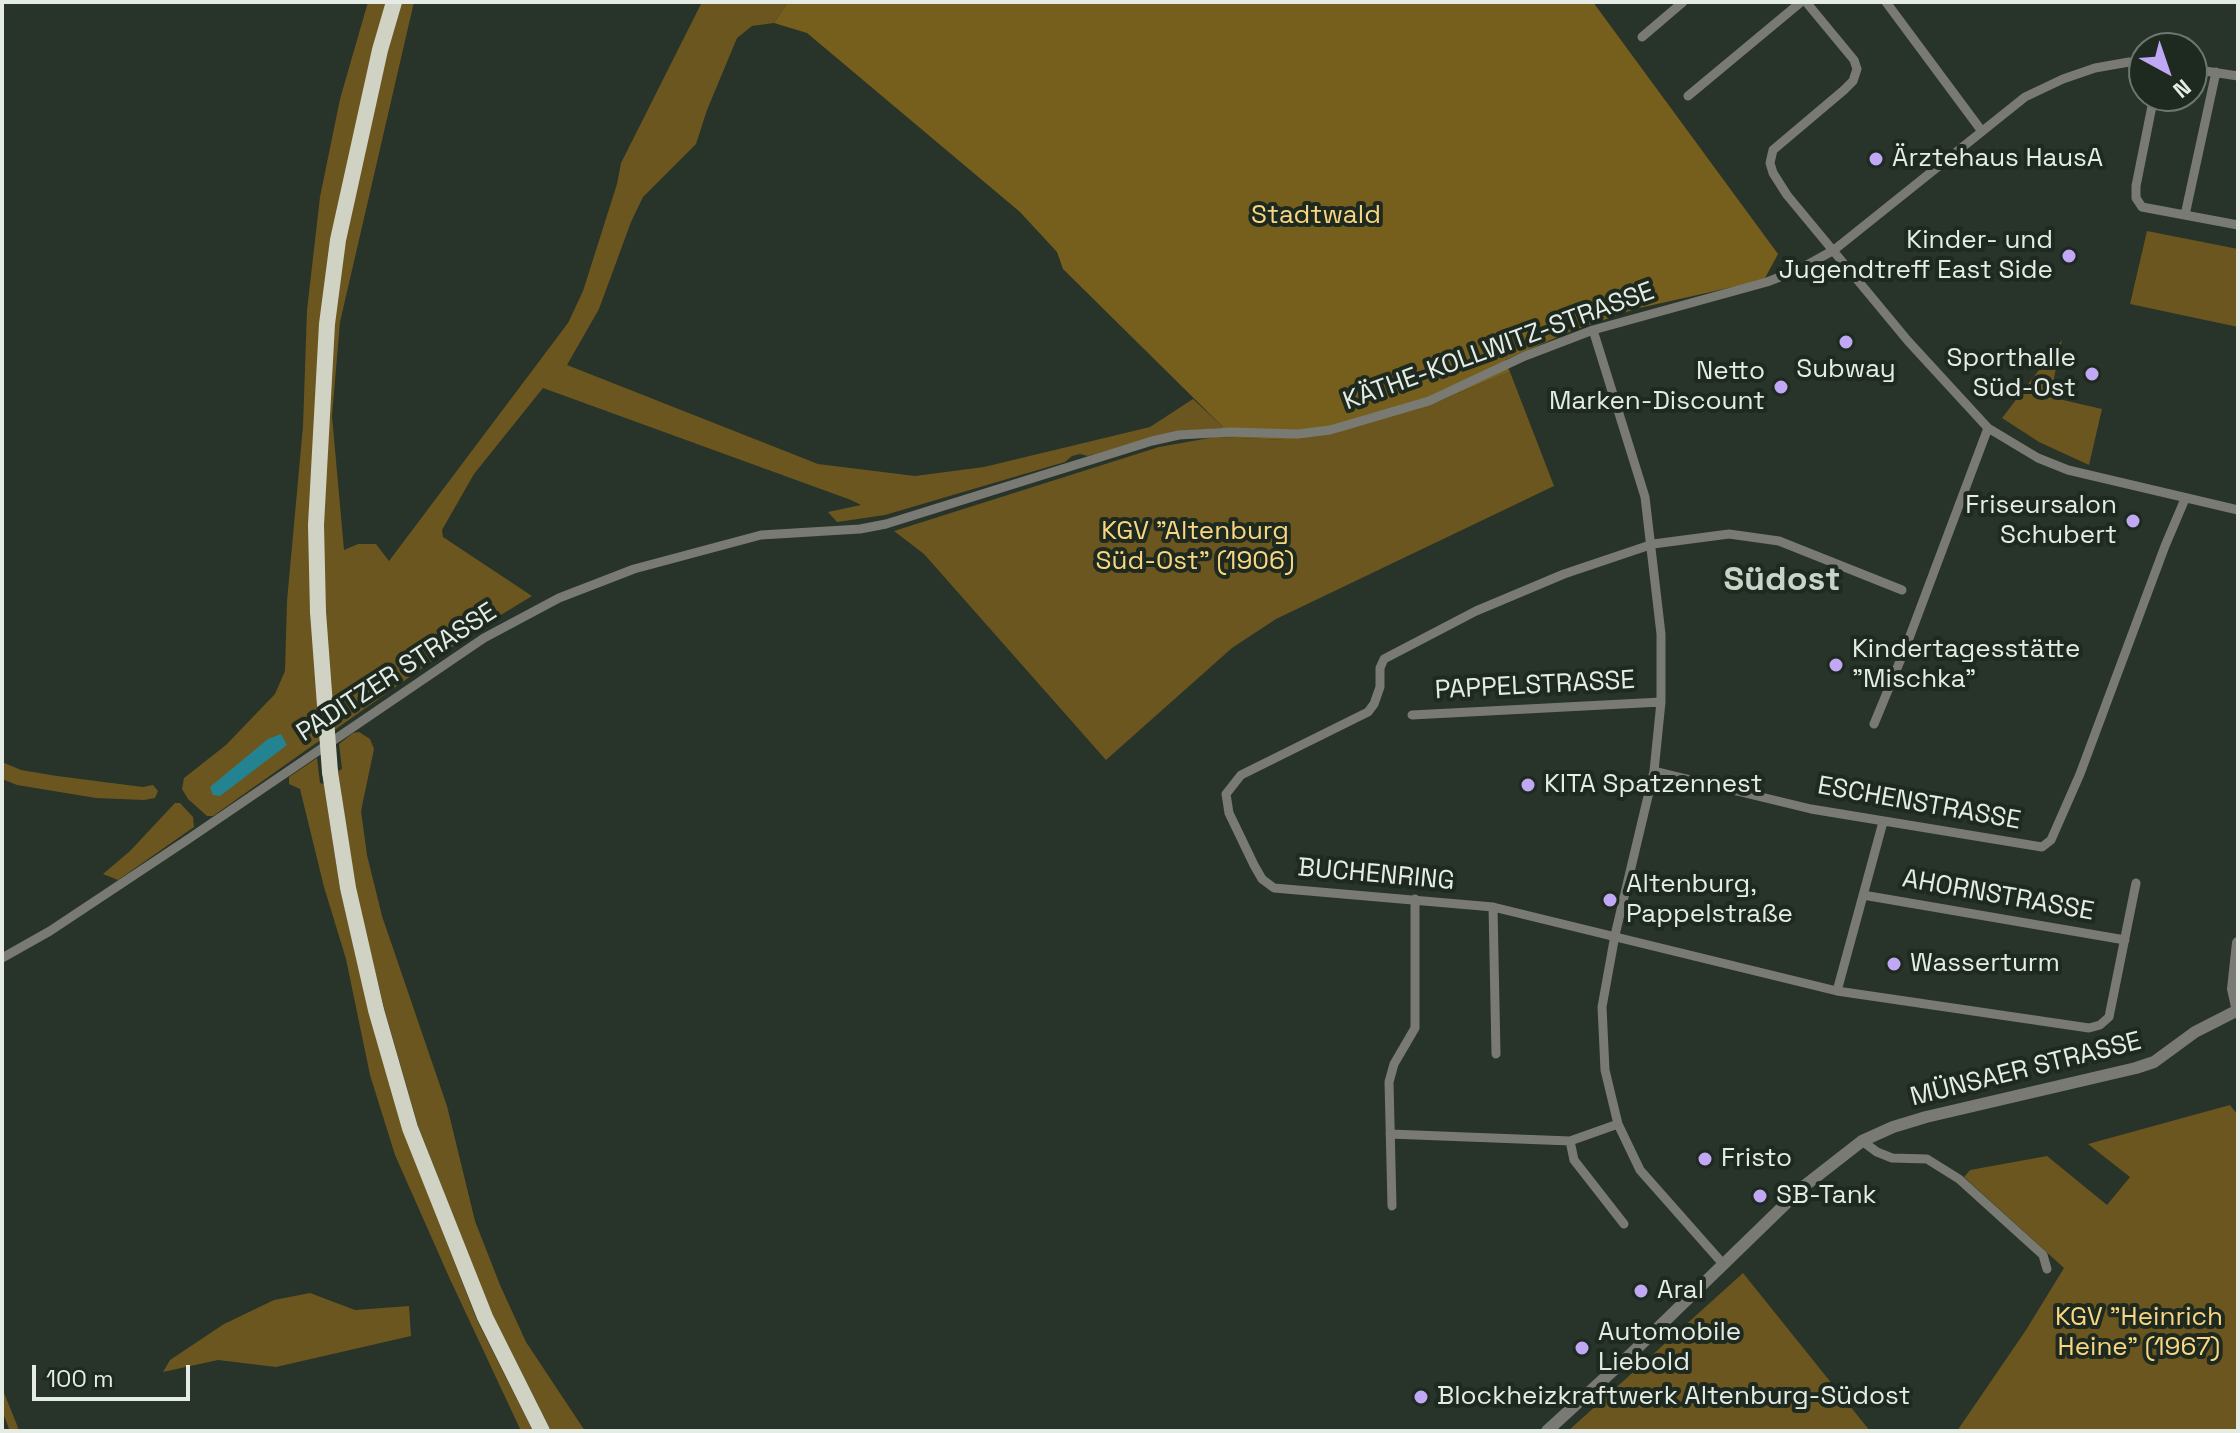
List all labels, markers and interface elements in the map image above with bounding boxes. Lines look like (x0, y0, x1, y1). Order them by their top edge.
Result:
north arrow (2128, 32, 2208, 112)
text: N (2167, 73, 2197, 104)
place label: Ärztehaus HausA (1892, 143, 2103, 175)
marker: Ärztehaus HausA (1867, 150, 1885, 168)
park label: Stadtwald (1251, 200, 1381, 232)
place label: Kinder- und Jugendtreff East Side (1779, 225, 2053, 286)
marker: Kinder- und Jugendtreff East Side (2060, 247, 2078, 265)
street label: KÄTHE-KOLLWITZ-STRASSE (1339, 276, 1659, 418)
marker: Subway (1837, 333, 1855, 351)
place label: Sporthalle Süd-Ost (1946, 343, 2076, 404)
place label: Subway (1796, 354, 1896, 386)
place label: Netto Marken-Discount (1549, 356, 1765, 418)
marker: Sporthalle Süd-Ost (2083, 365, 2101, 383)
marker: Netto Marken-Discount (1772, 378, 1790, 396)
place label: Friseursalon Schubert (1965, 490, 2117, 552)
marker: Friseursalon Schubert (2124, 512, 2142, 530)
park label: KGV "Altenburg Süd-Ost" (1906) (1096, 516, 1294, 578)
district label: Südost (1723, 561, 1841, 601)
street label: PADITZER STRASSE (291, 597, 503, 749)
place label: Kindertagesstätte "Mischka" (1852, 634, 2080, 696)
marker: Kindertagesstätte "Mischka" (1827, 656, 1845, 674)
street label: PAPPELSTRASSE (1434, 665, 1636, 707)
place label: KITA Spatzennest (1544, 769, 1762, 801)
street label: ESCHENSTRASSE (1815, 771, 2023, 837)
marker: KITA Spatzennest (1519, 776, 1537, 794)
street label: BUCHENRING (1296, 853, 1456, 897)
street label: AHORNSTRASSE (1900, 864, 2096, 928)
place label: Altenburg, Pappelstraße (1626, 869, 1793, 930)
marker: Altenburg, Pappelstraße (1601, 891, 1619, 909)
place label: Wasserturm (1910, 948, 2060, 980)
marker: Wasserturm (1885, 955, 1903, 973)
street label: MÜNSAER STRASSE (1907, 1026, 2145, 1114)
place label: Fristo (1721, 1143, 1792, 1175)
marker: Fristo (1696, 1150, 1714, 1168)
place label: SB-Tank (1776, 1180, 1877, 1212)
marker: SB-Tank (1751, 1187, 1769, 1205)
place label: Aral (1657, 1275, 1704, 1307)
marker: Aral (1632, 1282, 1650, 1300)
park label: KGV "Heinrich Heine" (1967) (2055, 1302, 2223, 1364)
place label: Automobile Liebold (1598, 1317, 1741, 1378)
marker: Automobile Liebold (1573, 1339, 1591, 1357)
scale bar (36, 1349, 194, 1399)
text: 100 m (46, 1363, 114, 1394)
place label: Blockheizkraftwerk Altenburg-Südost (1437, 1381, 1910, 1413)
marker: Blockheizkraftwerk Altenburg-Südost (1412, 1388, 1430, 1406)

